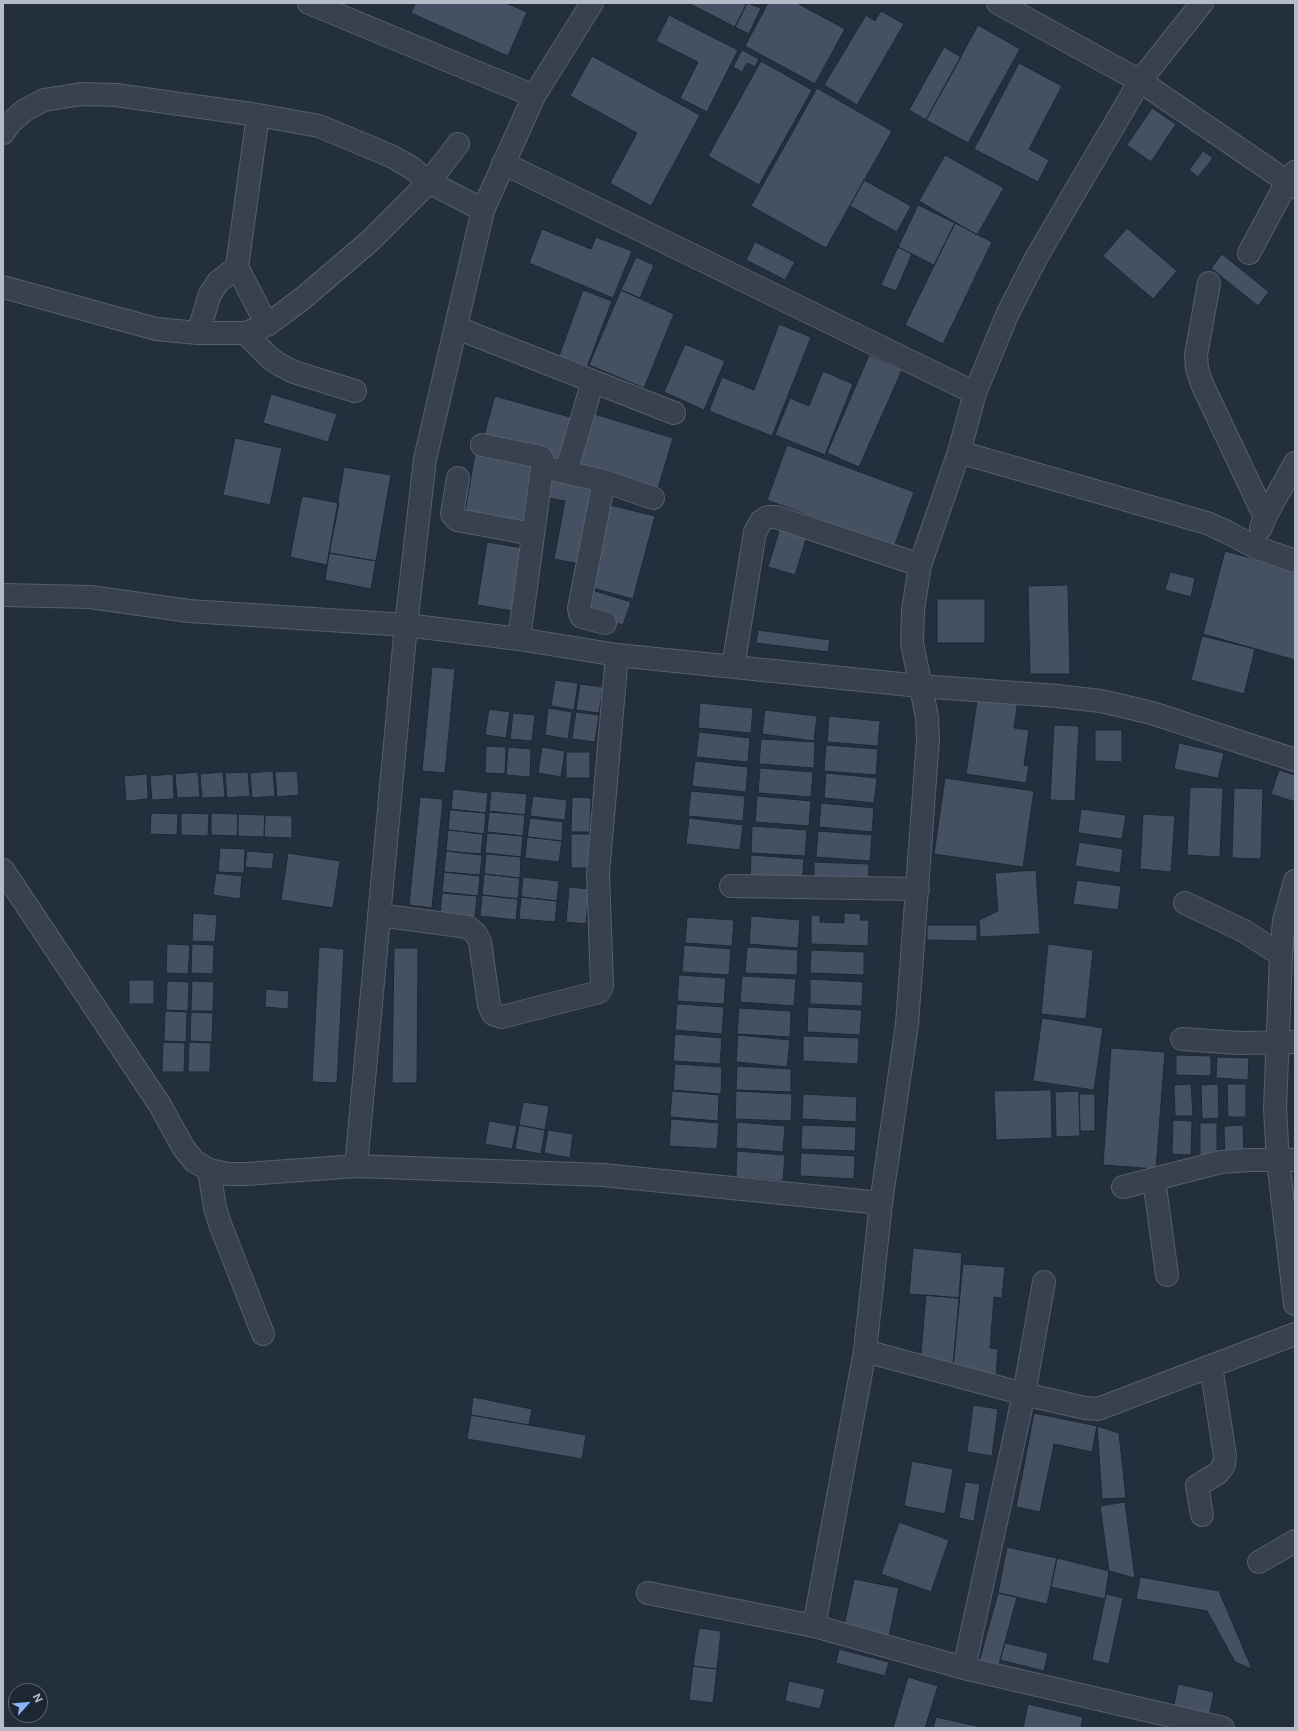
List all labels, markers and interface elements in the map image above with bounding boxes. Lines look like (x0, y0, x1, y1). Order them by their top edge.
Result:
north arrow (8, 1683, 48, 1723)
text: N (30, 1691, 45, 1705)

